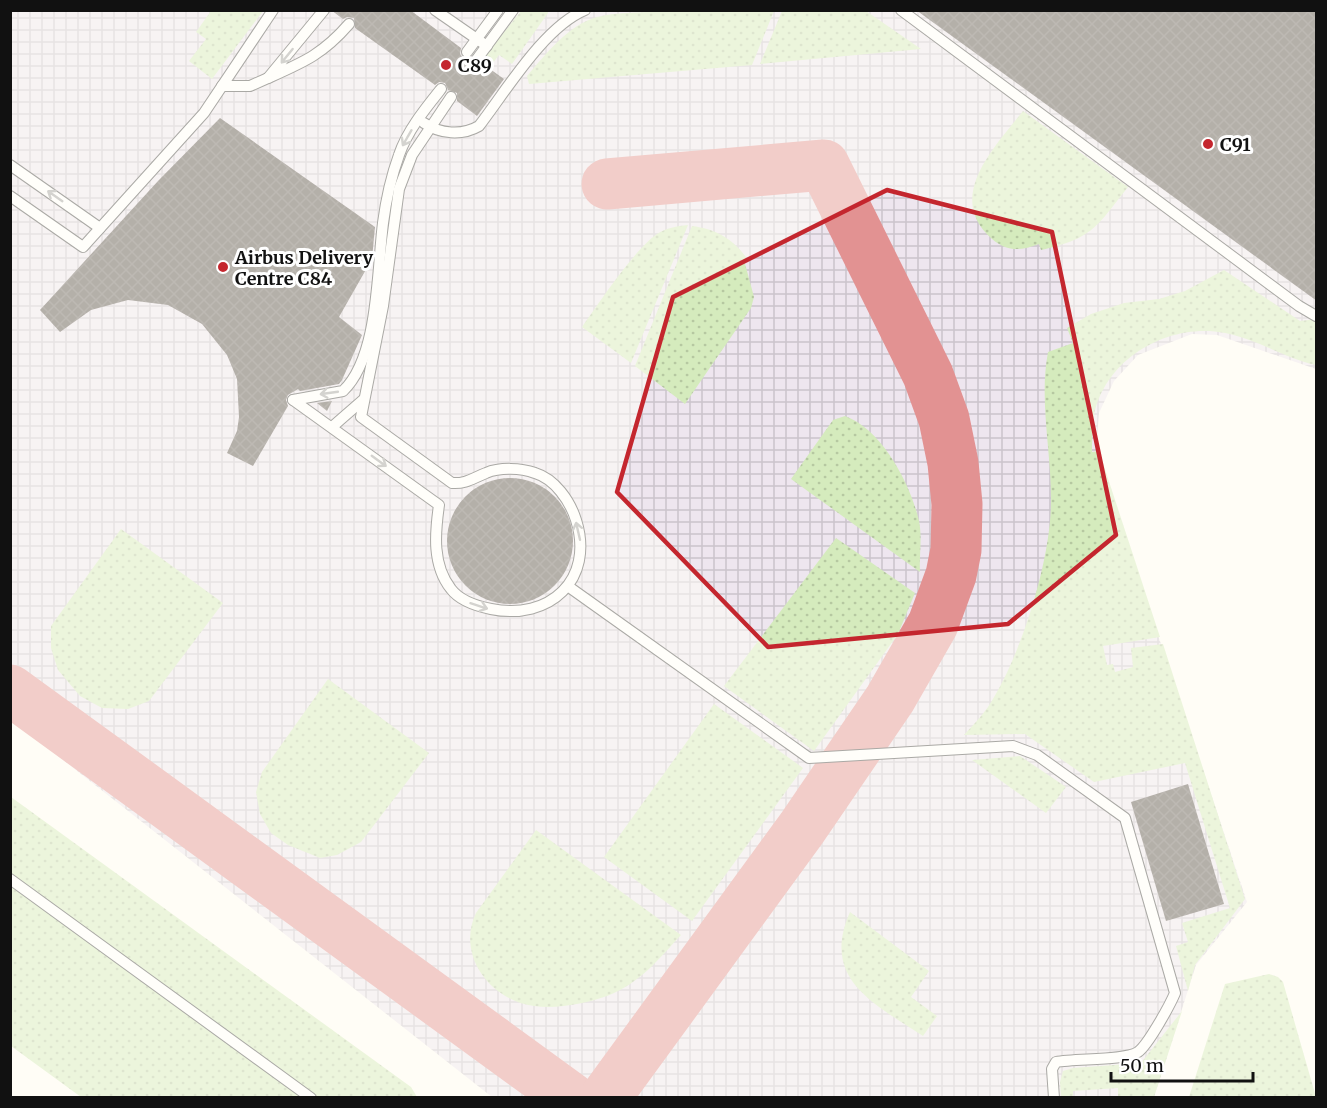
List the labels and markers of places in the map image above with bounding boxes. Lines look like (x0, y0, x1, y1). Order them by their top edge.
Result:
place label: C89 (458, 54, 492, 77)
marker: C89 (439, 58, 453, 72)
place label: C91 (1220, 133, 1251, 156)
marker: C91 (1201, 137, 1215, 151)
place label: Airbus Delivery Centre C84 (234, 246, 373, 290)
marker: Airbus Delivery Centre C84 (216, 260, 230, 274)

